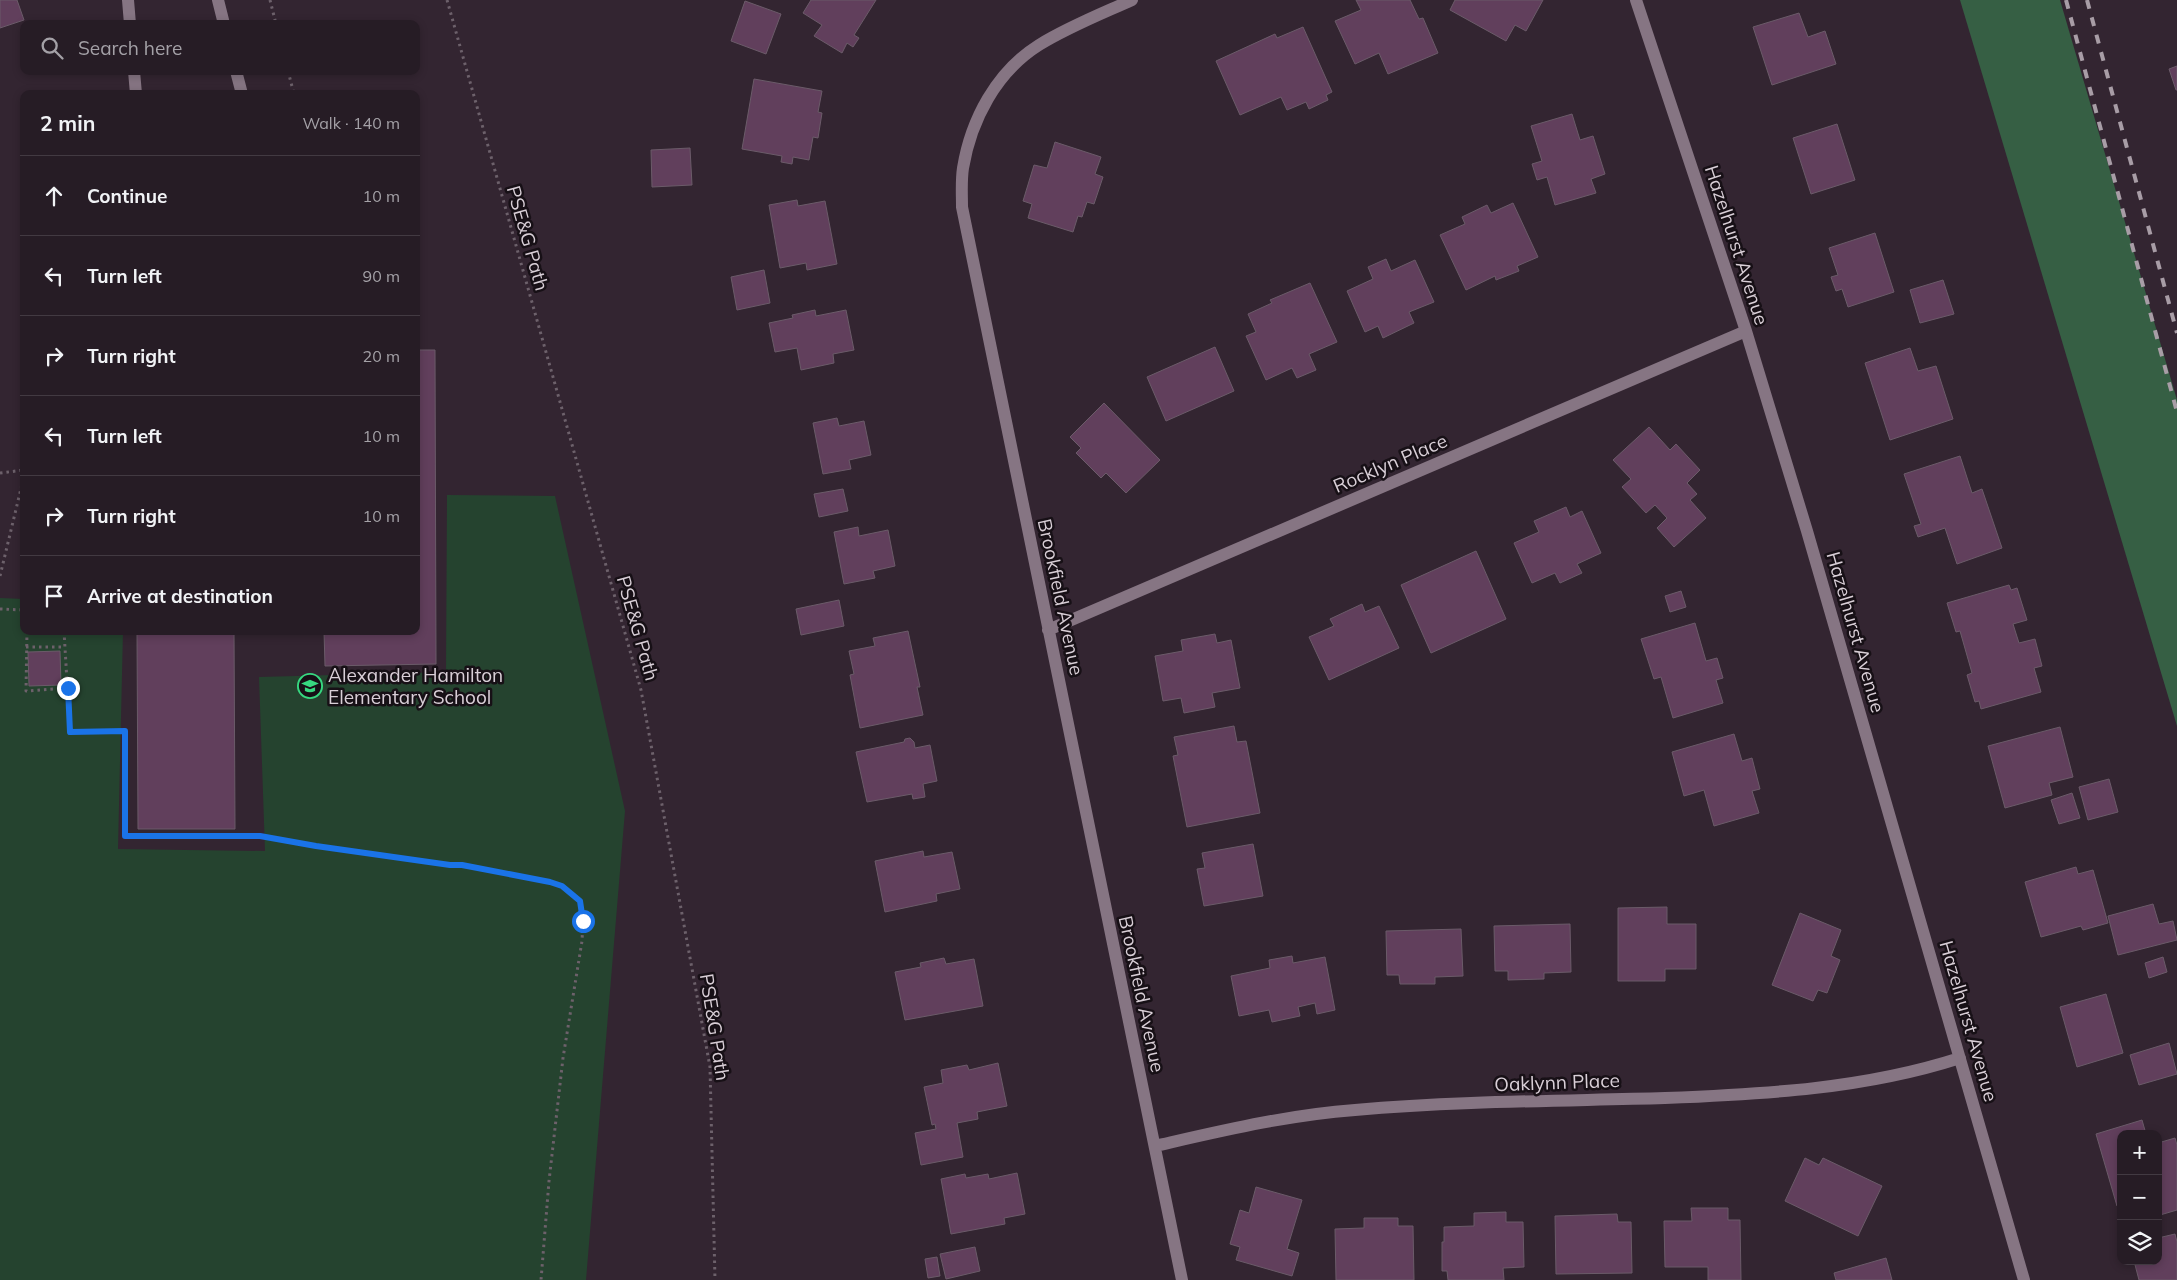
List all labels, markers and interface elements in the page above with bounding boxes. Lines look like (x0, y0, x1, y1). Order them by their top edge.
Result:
search box (20, 20, 420, 75)
icon: search (38, 34, 66, 62)
text: Search here (78, 36, 182, 60)
text: 2 min (40, 110, 95, 136)
text: Walk · 140 m (302, 113, 400, 133)
street label: Hazelhurst Avenue (1700, 162, 1774, 328)
icon: ahead (40, 182, 68, 210)
street label: PSE&G Path (502, 183, 554, 293)
text: Continue (87, 184, 167, 208)
text: 10 m (363, 186, 400, 206)
icon: left (40, 262, 68, 290)
text: Turn left (87, 264, 162, 288)
text: 90 m (363, 266, 400, 286)
icon: right (40, 342, 68, 370)
text: Turn right (87, 344, 176, 368)
text: 20 m (363, 346, 400, 366)
icon: left (40, 422, 68, 450)
text: Turn left (87, 424, 162, 448)
text: 10 m (363, 426, 400, 446)
street label: Rocklyn Place (1329, 428, 1451, 498)
icon: right (40, 502, 68, 530)
text: Turn right (87, 504, 176, 528)
text: 10 m (363, 506, 400, 526)
street label: Brookfield Avenue (1033, 517, 1089, 677)
street label: Hazelhurst Avenue (1822, 549, 1890, 715)
street label: PSE&G Path (612, 573, 664, 683)
icon: arrive (40, 582, 68, 610)
text: Arrive at destination (87, 584, 273, 608)
place label: Alexander Hamilton Elementary School (328, 663, 503, 709)
school or university icon: Alexander Hamilton Elementary School (297, 673, 323, 699)
route end (57, 677, 80, 700)
route start (572, 910, 595, 933)
street label: Brookfield Avenue (1114, 914, 1170, 1074)
street label: Hazelhurst Avenue (1935, 938, 2003, 1104)
street label: PSE&G Path (695, 972, 735, 1082)
street label: Oaklynn Place (1494, 1068, 1620, 1096)
map controls (2117, 1130, 2162, 1265)
button: + (2117, 1130, 2162, 1175)
button: − (2117, 1175, 2162, 1220)
button: layers (2117, 1220, 2162, 1265)

